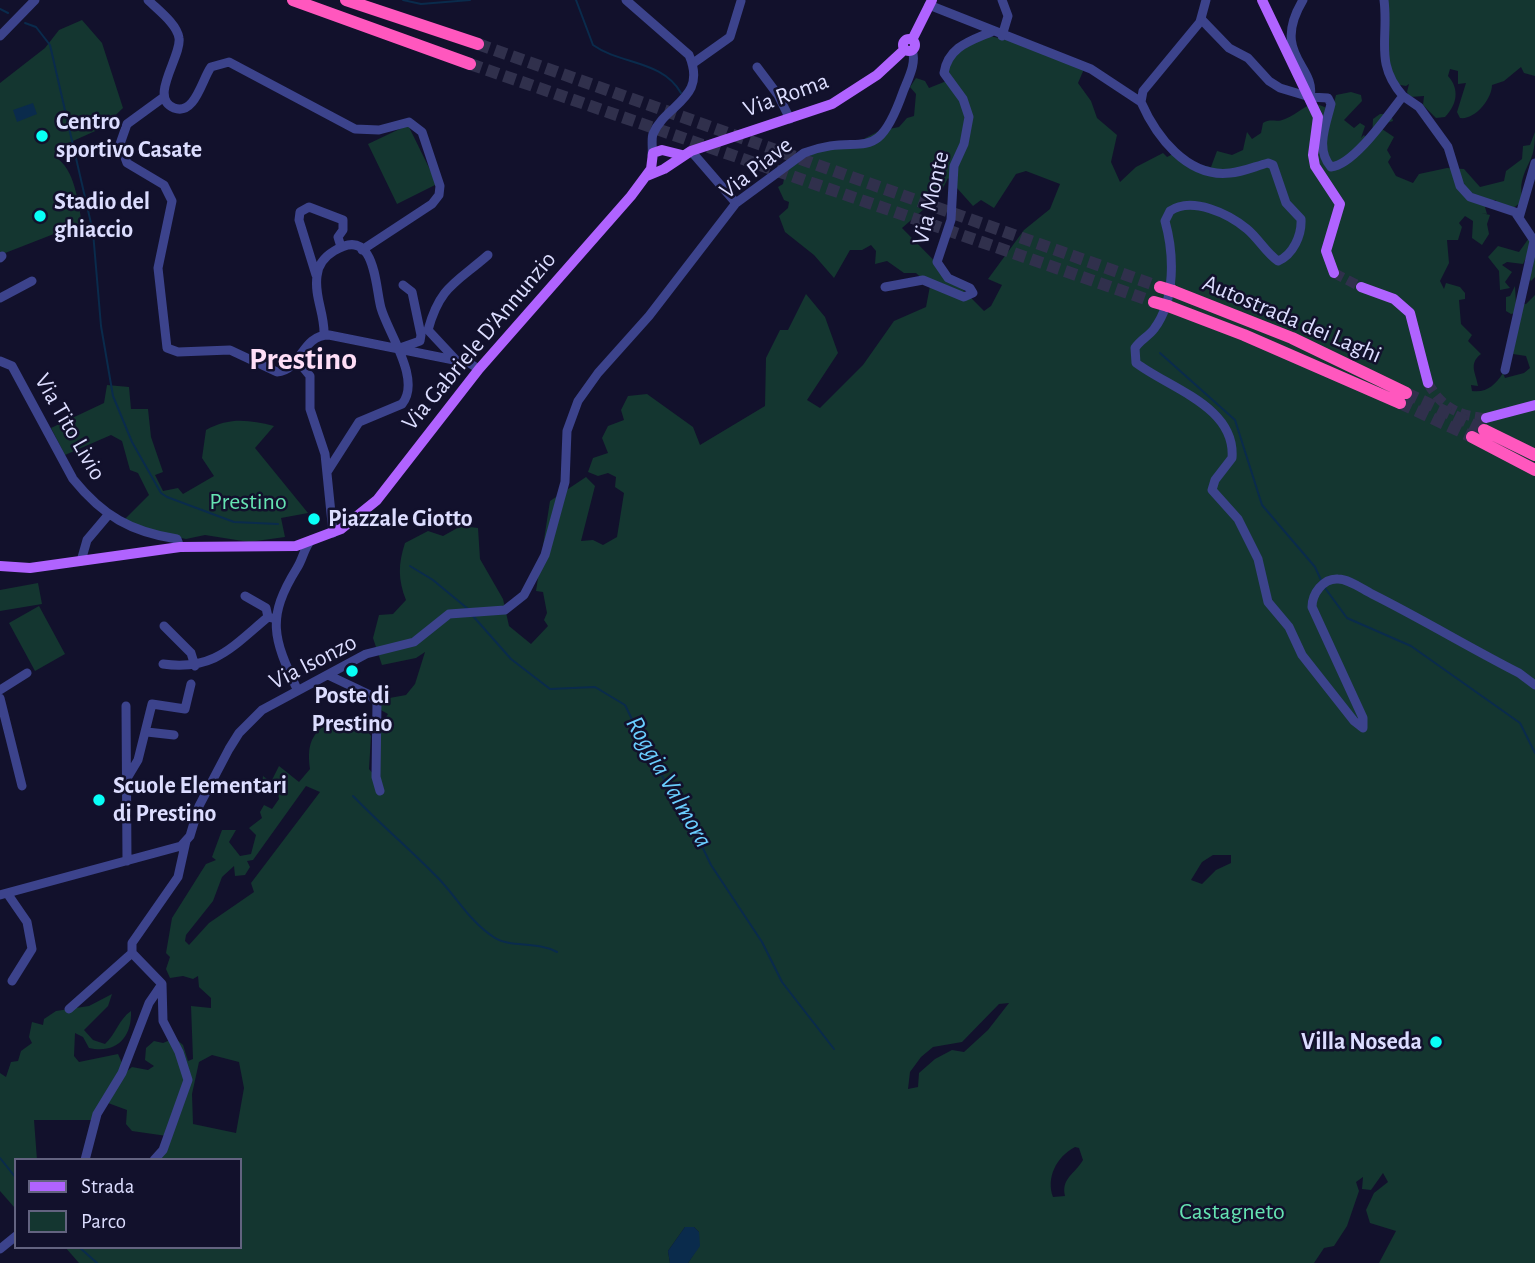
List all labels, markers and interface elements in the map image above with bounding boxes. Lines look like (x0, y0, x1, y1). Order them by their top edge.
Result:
street label: Via Roma (739, 66, 833, 124)
place label: Centro sportivo Casate (56, 108, 202, 164)
marker: Centro sportivo Casate (34, 128, 50, 144)
street label: Via Piave (714, 131, 798, 205)
street label: Via Monte (906, 148, 956, 248)
place label: Stadio del ghiaccio (54, 188, 150, 244)
marker: Stadio del ghiaccio (32, 208, 48, 224)
street label: Via Gabriele D'Annunzio (396, 246, 562, 436)
street label: Autostrada dei Laghi (1198, 268, 1386, 370)
district label: Prestino (249, 340, 357, 378)
street label: Via Tito Livio (28, 368, 112, 486)
park label: Prestino (209, 488, 287, 516)
place label: Piazzale Giotto (328, 505, 473, 533)
marker: Piazzale Giotto (306, 511, 322, 527)
street label: Via Isonzo (264, 628, 362, 696)
marker: Poste di Prestino (344, 663, 360, 679)
place label: Poste di Prestino (312, 682, 392, 738)
water label: Roggia Valmora (619, 711, 719, 853)
place label: Scuole Elementari di Prestino (113, 772, 287, 828)
marker: Scuole Elementari di Prestino (91, 792, 107, 808)
place label: Villa Noseda (1301, 1028, 1422, 1056)
marker: Villa Noseda (1428, 1034, 1444, 1050)
legend (14, 1158, 242, 1249)
text: Strada (81, 1176, 134, 1197)
park label: Castagneto (1179, 1198, 1285, 1226)
text: Parco (81, 1211, 126, 1232)

